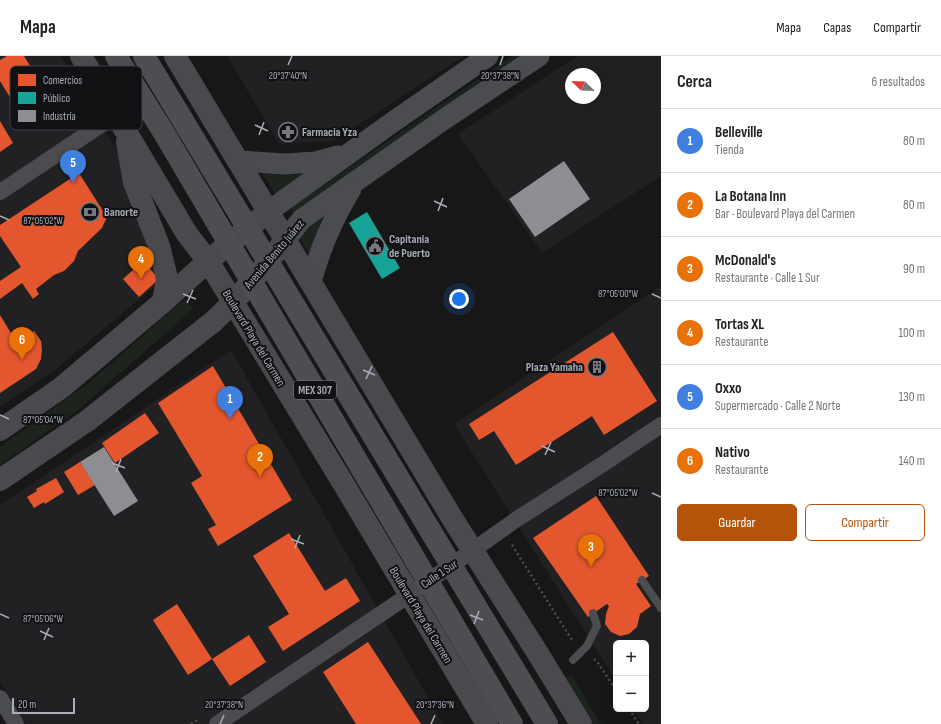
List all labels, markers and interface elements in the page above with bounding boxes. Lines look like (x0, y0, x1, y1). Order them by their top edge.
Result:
text: Mapa (20, 16, 56, 39)
text: Mapa (776, 19, 801, 36)
text: Capas (823, 19, 851, 36)
text: Compartir (873, 19, 921, 36)
legend (10, 66, 142, 130)
north arrow (565, 68, 601, 104)
text: 20°37'40"N (269, 70, 307, 82)
text: 20°37'38"N (481, 70, 519, 82)
text: Cerca (677, 72, 712, 92)
text: Comercios (43, 74, 82, 87)
text: 6 resultados (872, 74, 925, 90)
text: Público (43, 92, 70, 105)
text: Industria (43, 110, 76, 123)
pharmacy icon: Farmacia Yza (277, 121, 299, 143)
text: Belleville (715, 123, 763, 142)
place label: Farmacia Yza (302, 125, 357, 140)
text: 1 (687, 133, 693, 149)
text: 80 m (903, 133, 925, 149)
text: Tienda (715, 142, 744, 158)
pin: 5 (60, 150, 86, 183)
text: La Botana Inn (715, 187, 786, 206)
text: 2 (687, 197, 693, 213)
text: 80 m (903, 197, 925, 213)
bank icon: Banorte (79, 201, 101, 223)
place label: Banorte (104, 205, 138, 220)
text: Bar · Boulevard Playa del Carmen (715, 206, 855, 222)
text: 87°05'02"W (23, 215, 63, 227)
street label: Avenida Benito Juárez (240, 216, 308, 293)
place label: Capitanía de Puerto (389, 232, 430, 261)
public building icon: Capitanía de Puerto (364, 235, 386, 257)
pin: 4 (128, 246, 154, 279)
text: McDonald's (715, 251, 776, 270)
text: 3 (687, 261, 693, 277)
text: 90 m (903, 261, 925, 277)
text: Restaurante · Calle 1 Sur (715, 270, 820, 286)
street label: Boulevard Playa del Carmen (219, 287, 288, 389)
text: 87°05'00"W (598, 288, 639, 300)
your location (449, 289, 469, 309)
text: Tortas XL (715, 315, 764, 334)
text: 4 (687, 325, 693, 341)
text: 100 m (898, 325, 925, 341)
pin: 6 (9, 327, 35, 360)
text: Restaurante (715, 334, 768, 350)
building icon: Plaza Yamaha (586, 356, 608, 378)
place label: Plaza Yamaha (526, 360, 583, 375)
text: Oxxo (715, 379, 742, 398)
road number: MEX 307 (294, 381, 336, 399)
pin: 1 (217, 386, 243, 419)
text: 5 (687, 389, 693, 405)
text: 130 m (899, 389, 925, 405)
text: Supermercado · Calle 2 Norte (715, 398, 841, 414)
text: 87°05'04"W (23, 414, 63, 426)
text: Nativo (715, 443, 750, 462)
pin: 2 (247, 444, 273, 477)
text: 6 (687, 453, 693, 469)
text: 140 m (899, 453, 925, 469)
text: Restaurante (715, 462, 768, 478)
text: 87°05'02"W (598, 487, 638, 499)
button: Guardar (677, 504, 797, 541)
button: Compartir (805, 504, 925, 541)
pin: 3 (578, 534, 604, 567)
street label: Calle 1 Sur (418, 556, 461, 592)
street label: Boulevard Playa del Carmen (386, 564, 455, 666)
text: 87°05'06"W (23, 613, 63, 625)
map controls (613, 640, 649, 712)
button: + (613, 640, 649, 676)
button: − (613, 676, 649, 712)
scale bar (12, 696, 75, 715)
text: 20 m (18, 698, 36, 711)
text: 20°37'38"N (205, 699, 243, 711)
text: 20°37'36"N (416, 699, 454, 711)

